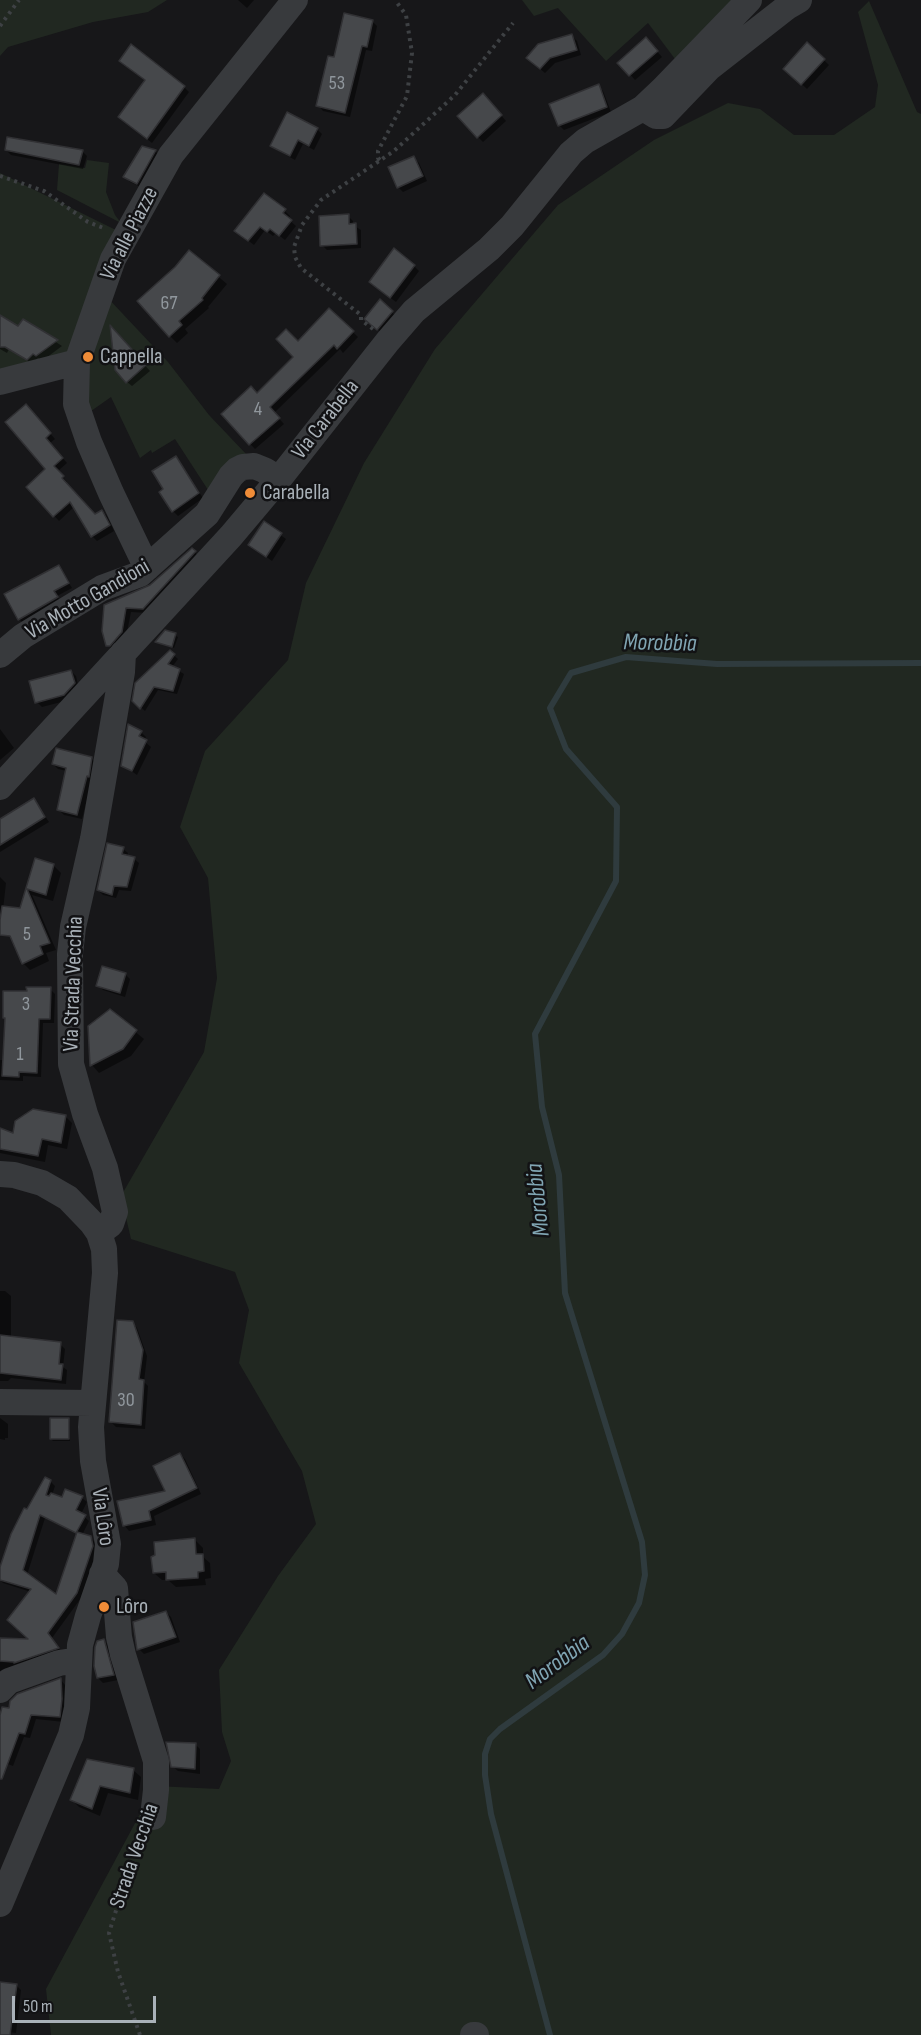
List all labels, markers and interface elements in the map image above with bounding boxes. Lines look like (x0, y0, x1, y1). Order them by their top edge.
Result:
house number: 53 (329, 72, 345, 96)
street label: Via alle Piazze (95, 183, 165, 285)
house number: 67 (161, 292, 177, 316)
place label: Cappella (100, 344, 162, 370)
marker: Cappella (81, 350, 95, 364)
street label: Via Carabella (287, 375, 365, 465)
house number: 4 (254, 398, 262, 422)
place label: Carabella (262, 480, 330, 506)
marker: Carabella (243, 486, 257, 500)
street label: Via Motto Gandioni (21, 554, 155, 646)
water label: Morobbia (623, 629, 697, 659)
street label: Via Strada Vecchia (58, 916, 90, 1052)
house number: 5 (23, 923, 31, 947)
house number: 3 (22, 993, 30, 1017)
house number: 1 (17, 1043, 23, 1067)
water label: Morobbia (521, 1162, 557, 1238)
house number: 30 (117, 1389, 135, 1413)
street label: Via Lôro (85, 1486, 119, 1548)
place label: Lôro (116, 1594, 148, 1620)
marker: Lôro (97, 1600, 111, 1614)
water label: Morobbia (520, 1629, 596, 1697)
street label: Strada Vecchia (105, 1800, 165, 1912)
scale bar (15, 1984, 159, 2022)
text: 50 m (23, 1996, 53, 2017)

